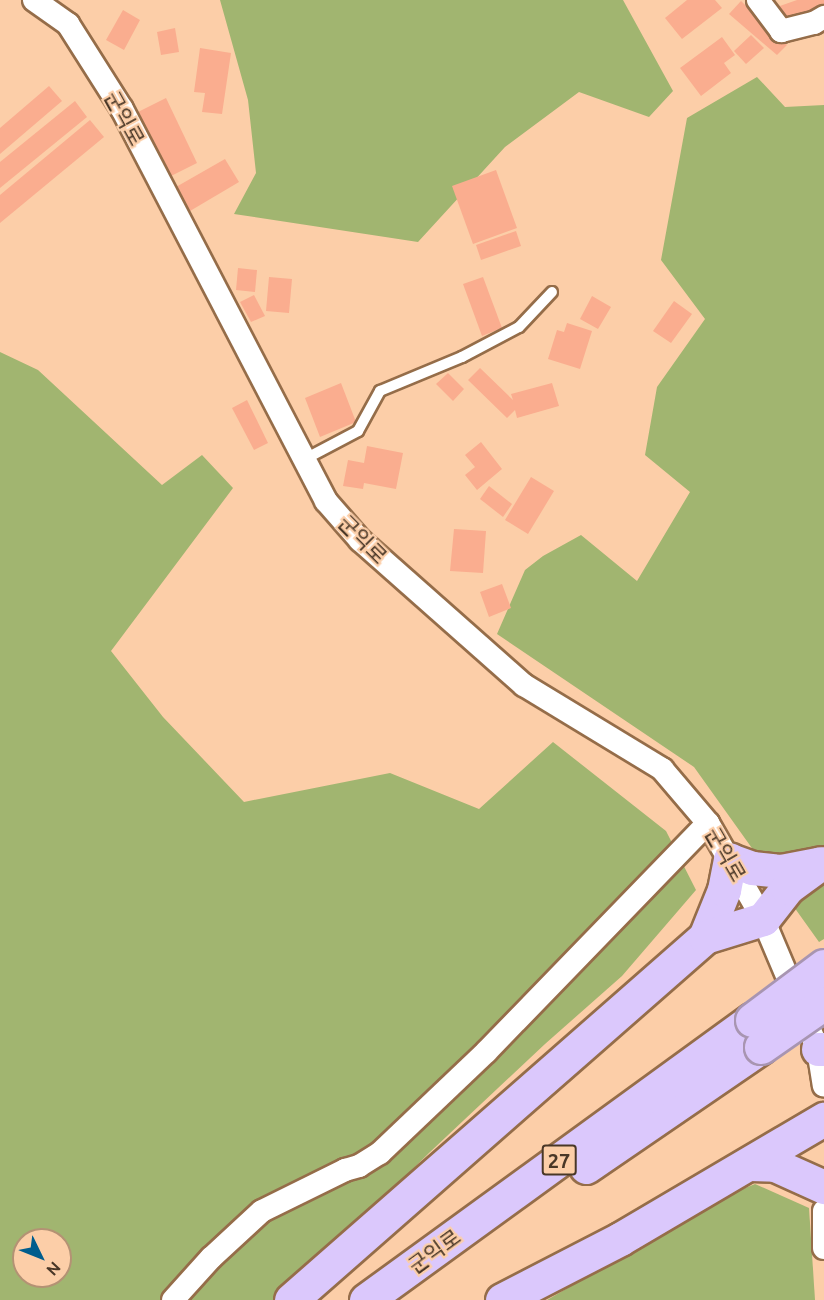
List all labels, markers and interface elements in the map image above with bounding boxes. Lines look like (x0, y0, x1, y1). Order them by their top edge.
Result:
street label: 군익로 (100, 87, 150, 149)
street label: 군익로 (334, 510, 392, 568)
street label: 군익로 (701, 823, 751, 885)
road number: 27 (541, 1143, 577, 1177)
street label: 군익로 (403, 1224, 465, 1278)
north arrow (12, 1228, 72, 1288)
text: N (43, 1258, 64, 1279)

